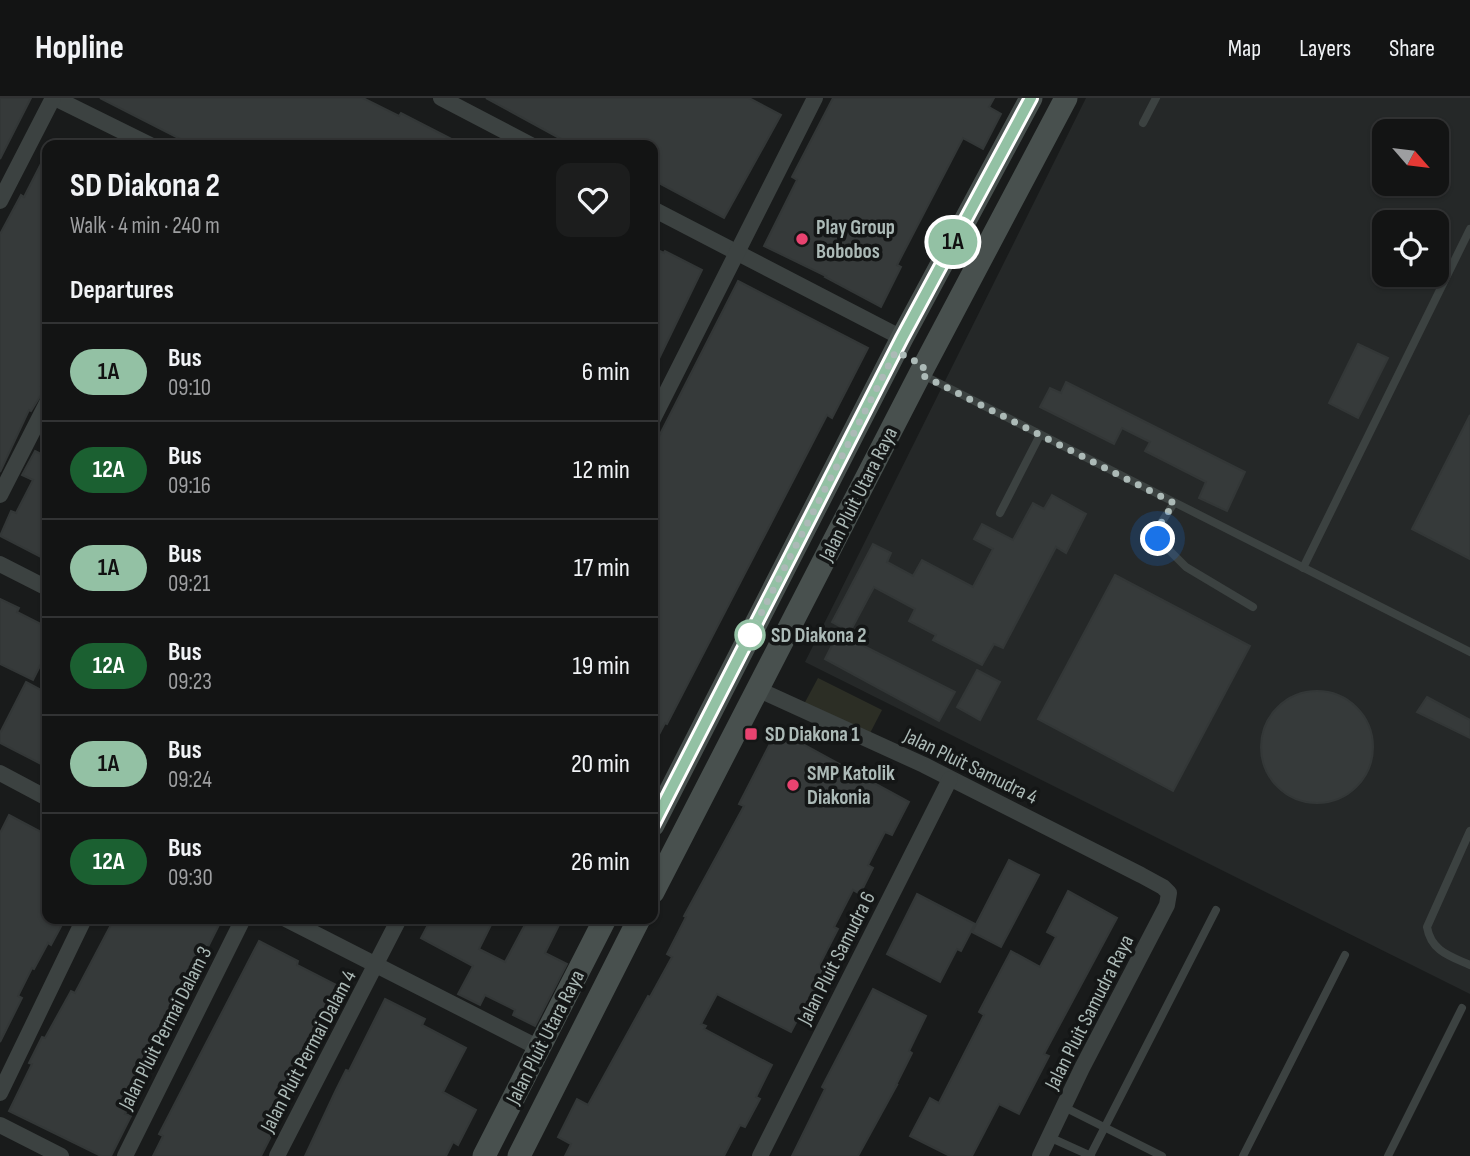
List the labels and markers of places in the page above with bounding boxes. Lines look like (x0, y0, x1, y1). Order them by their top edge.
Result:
place label: Play Group Bobobos (816, 215, 895, 264)
marker: Play Group Bobobos (794, 231, 810, 247)
marker: SD Diakona 2 (735, 620, 765, 650)
place label: SD Diakona 2 (771, 623, 866, 648)
place label: SD Diakona 1 (765, 722, 859, 747)
marker: SD Diakona 1 (743, 726, 759, 742)
place label: SMP Katolik Diakonia (807, 761, 895, 810)
marker: SMP Katolik Diakonia (785, 777, 801, 793)

